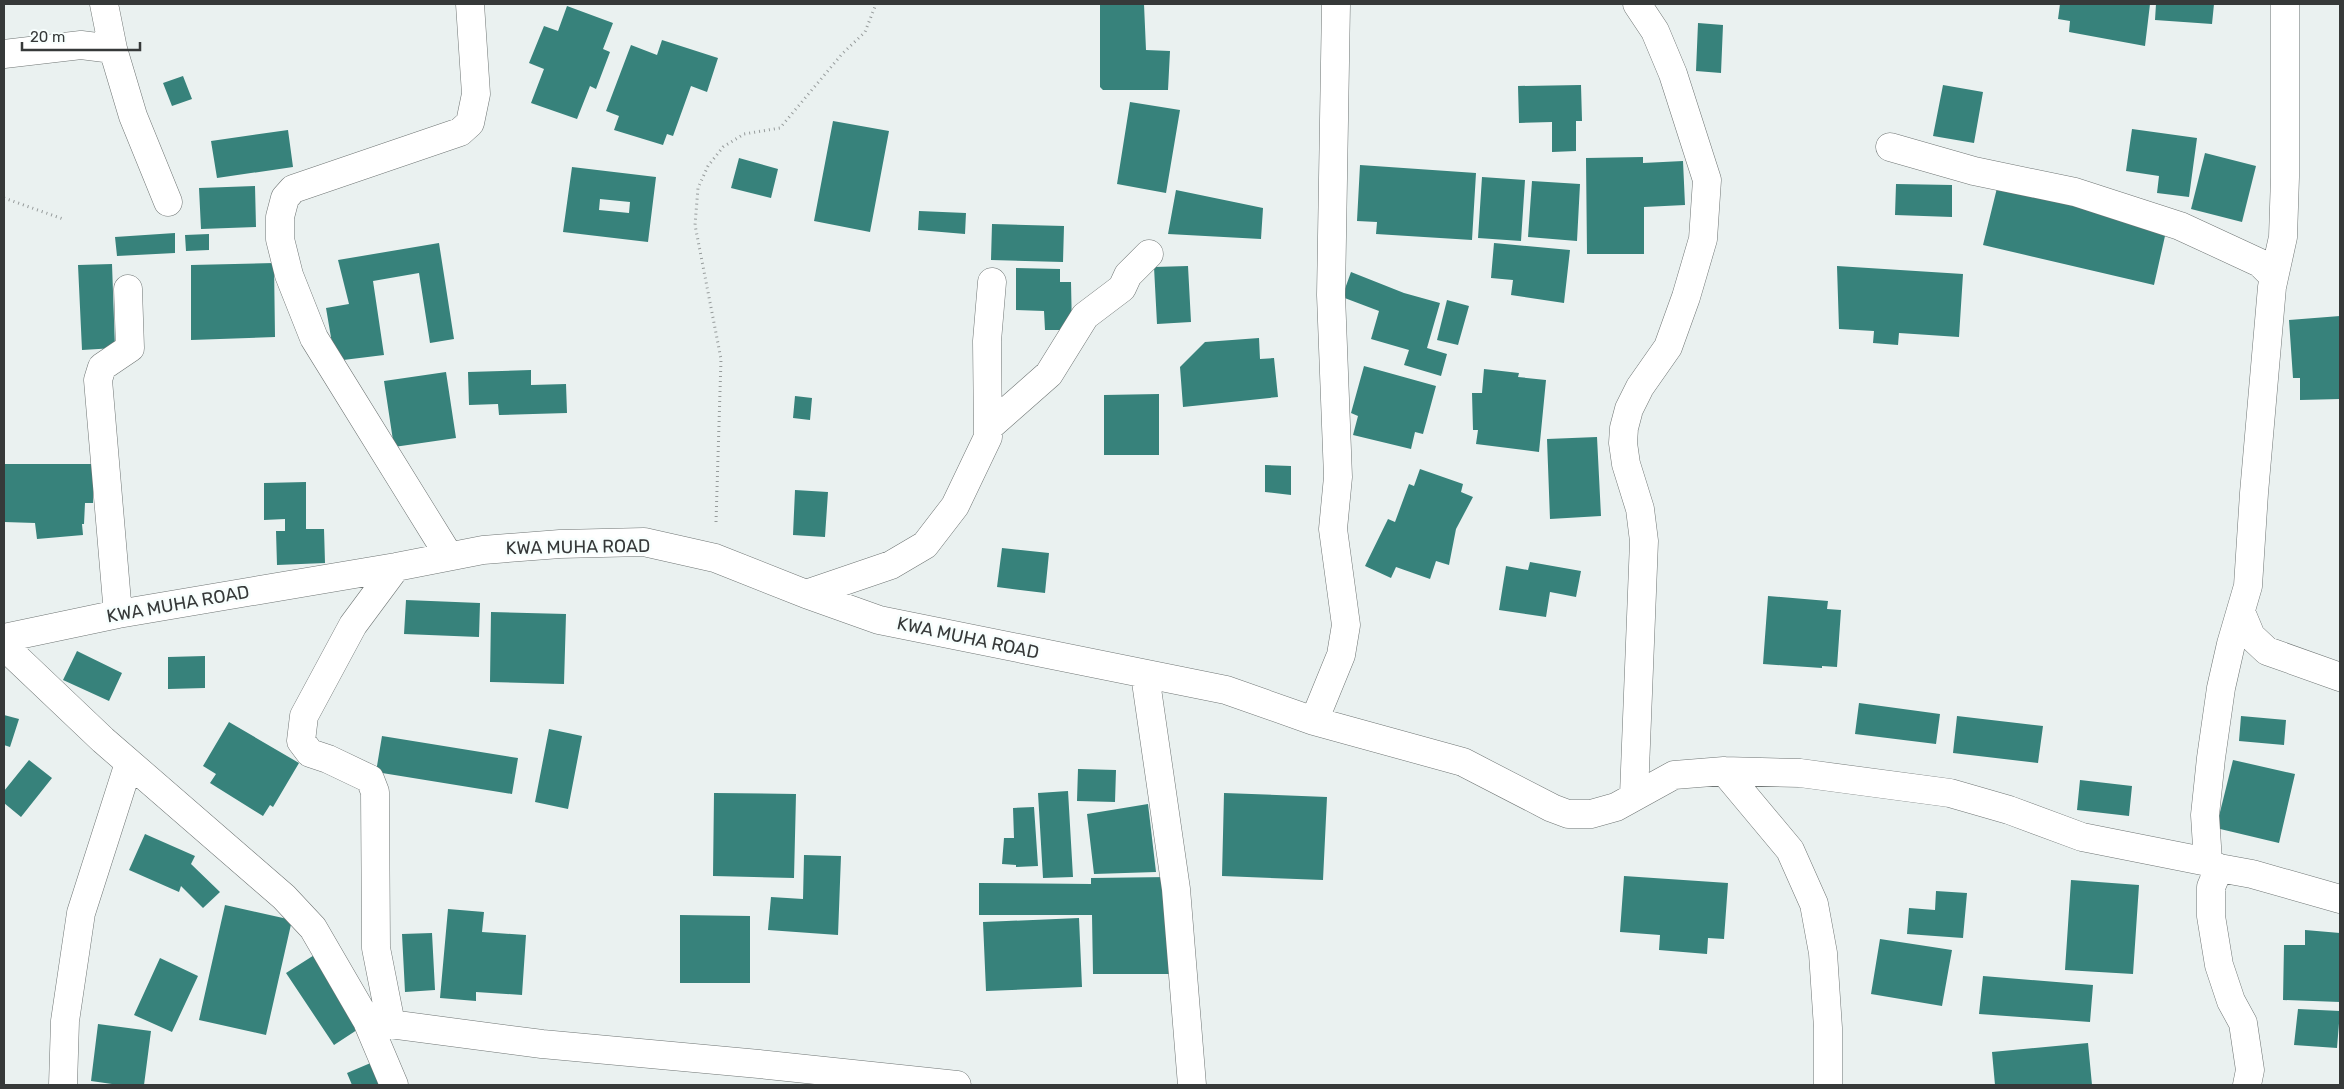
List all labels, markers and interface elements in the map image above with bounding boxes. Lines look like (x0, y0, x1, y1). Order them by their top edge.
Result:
scale bar (22, 20, 140, 52)
text: 20 m (30, 28, 65, 46)
street label: KWA MUHA ROAD (505, 535, 651, 559)
street label: KWA MUHA ROAD (105, 581, 251, 627)
street label: KWA MUHA ROAD (895, 612, 1041, 664)

